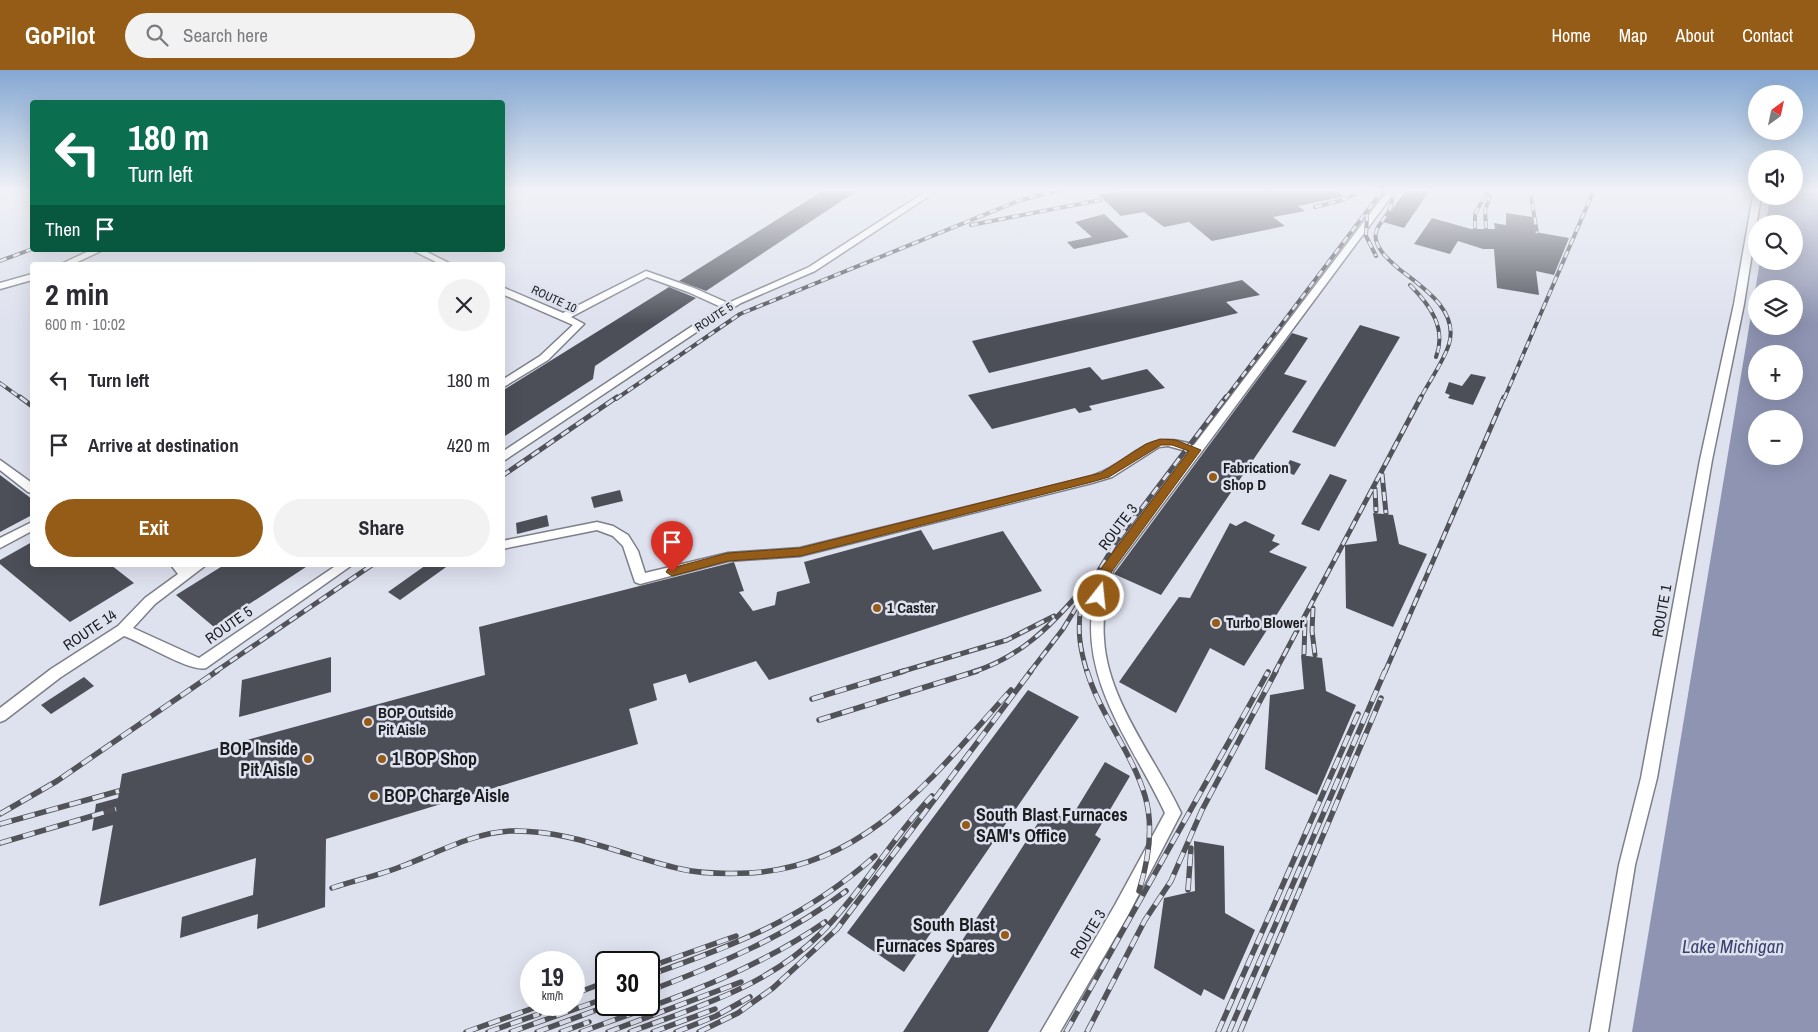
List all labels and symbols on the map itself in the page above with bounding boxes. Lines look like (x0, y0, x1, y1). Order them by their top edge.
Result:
north arrow (1748, 85, 1802, 140)
street label: ROUTE 10 (529, 282, 579, 316)
street label: ROUTE 5 (692, 298, 737, 335)
place label: Fabrication Shop D (1223, 457, 1289, 495)
marker: Fabrication Shop D (1207, 471, 1219, 483)
street label: ROUTE 3 (1093, 499, 1142, 554)
pin (651, 521, 693, 572)
position arrow (1072, 569, 1124, 621)
street label: ROUTE 1 (1647, 583, 1677, 639)
place label: 1 Caster (887, 597, 936, 618)
street label: ROUTE 5 (201, 601, 257, 648)
marker: 1 Caster (871, 602, 883, 614)
street label: ROUTE 14 (59, 604, 121, 655)
place label: Turbo Blower (1226, 612, 1305, 633)
marker: Turbo Blower (1210, 617, 1222, 629)
place label: BOP Outside Pit Aisle (378, 702, 454, 740)
marker: BOP Outside Pit Aisle (362, 716, 374, 728)
place label: BOP Inside Pit Aisle (220, 736, 298, 782)
place label: 1 BOP Shop (392, 746, 477, 771)
marker: BOP Inside Pit Aisle (302, 753, 314, 765)
marker: 1 BOP Shop (376, 753, 388, 765)
place label: BOP Charge Aisle (384, 783, 510, 808)
marker: BOP Charge Aisle (368, 790, 380, 802)
place label: South Blast Furnaces SAM's Office (976, 802, 1128, 848)
marker: South Blast Furnaces SAM's Office (960, 819, 972, 831)
street label: ROUTE 3 (1065, 905, 1110, 962)
place label: South Blast Furnaces Spares (876, 912, 995, 958)
marker: South Blast Furnaces Spares (999, 929, 1011, 941)
water label: Lake Michigan (1682, 933, 1784, 959)
speed limit sign: 30 (595, 951, 660, 1016)

